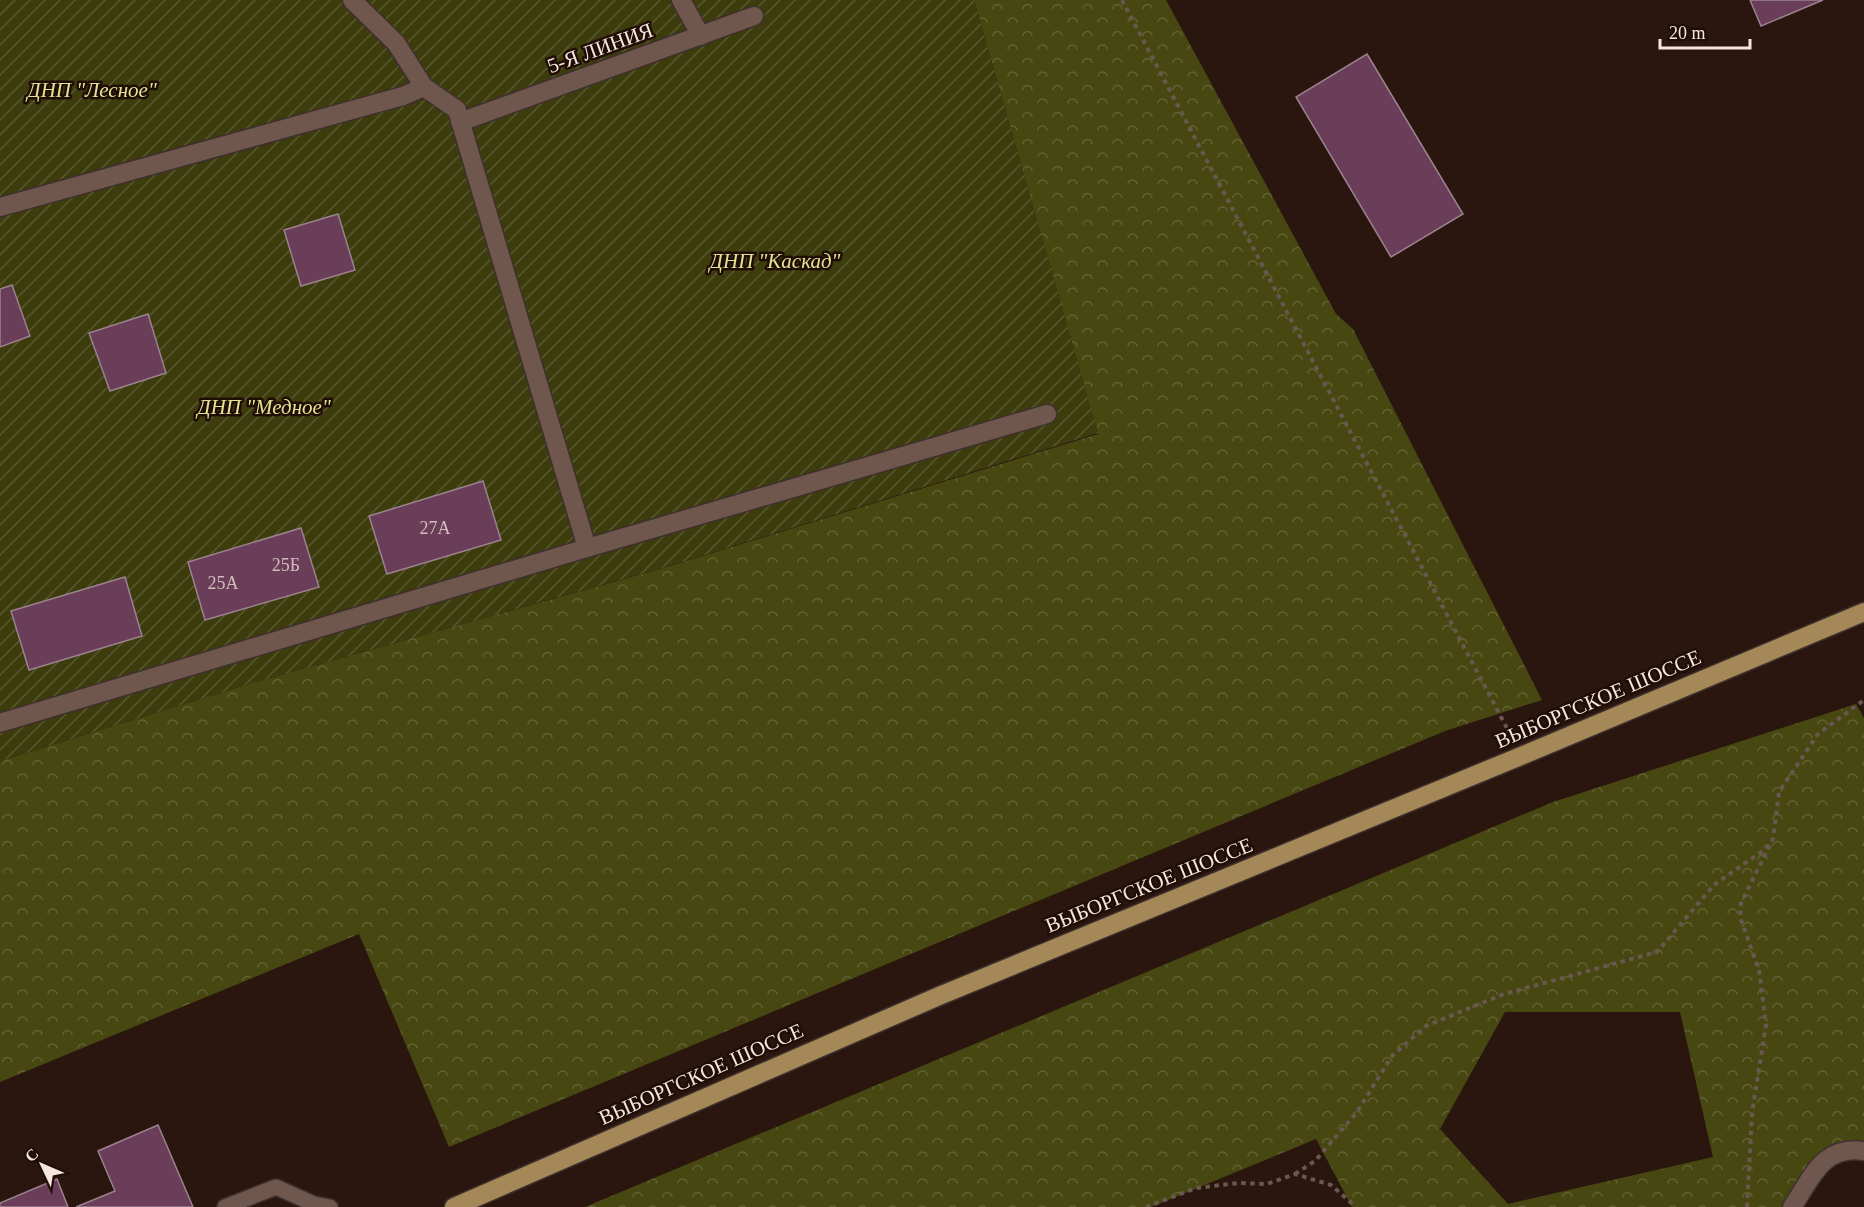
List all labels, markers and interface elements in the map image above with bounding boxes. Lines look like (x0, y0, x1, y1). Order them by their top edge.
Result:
scale bar (1660, 12, 1750, 50)
street label: 5-Я ЛИНИЯ (544, 18, 656, 78)
text: 20 m (1669, 23, 1706, 43)
park label: ДНП "Лесное" (25, 78, 157, 102)
park label: ДНП "Каскад" (708, 249, 841, 273)
park label: ДНП "Медное" (195, 395, 331, 419)
house number: 27А (420, 518, 451, 538)
house number: 25Б (272, 555, 300, 575)
house number: 25А (208, 573, 239, 593)
street label: ВЫБОРГСКОЕ ШОССЕ (1492, 645, 1704, 753)
street label: ВЫБОРГСКОЕ ШОССЕ (1042, 832, 1256, 938)
street label: ВЫБОРГСКОЕ ШОССЕ (595, 1018, 807, 1130)
north arrow (12, 1135, 72, 1195)
text: С (21, 1145, 42, 1165)

